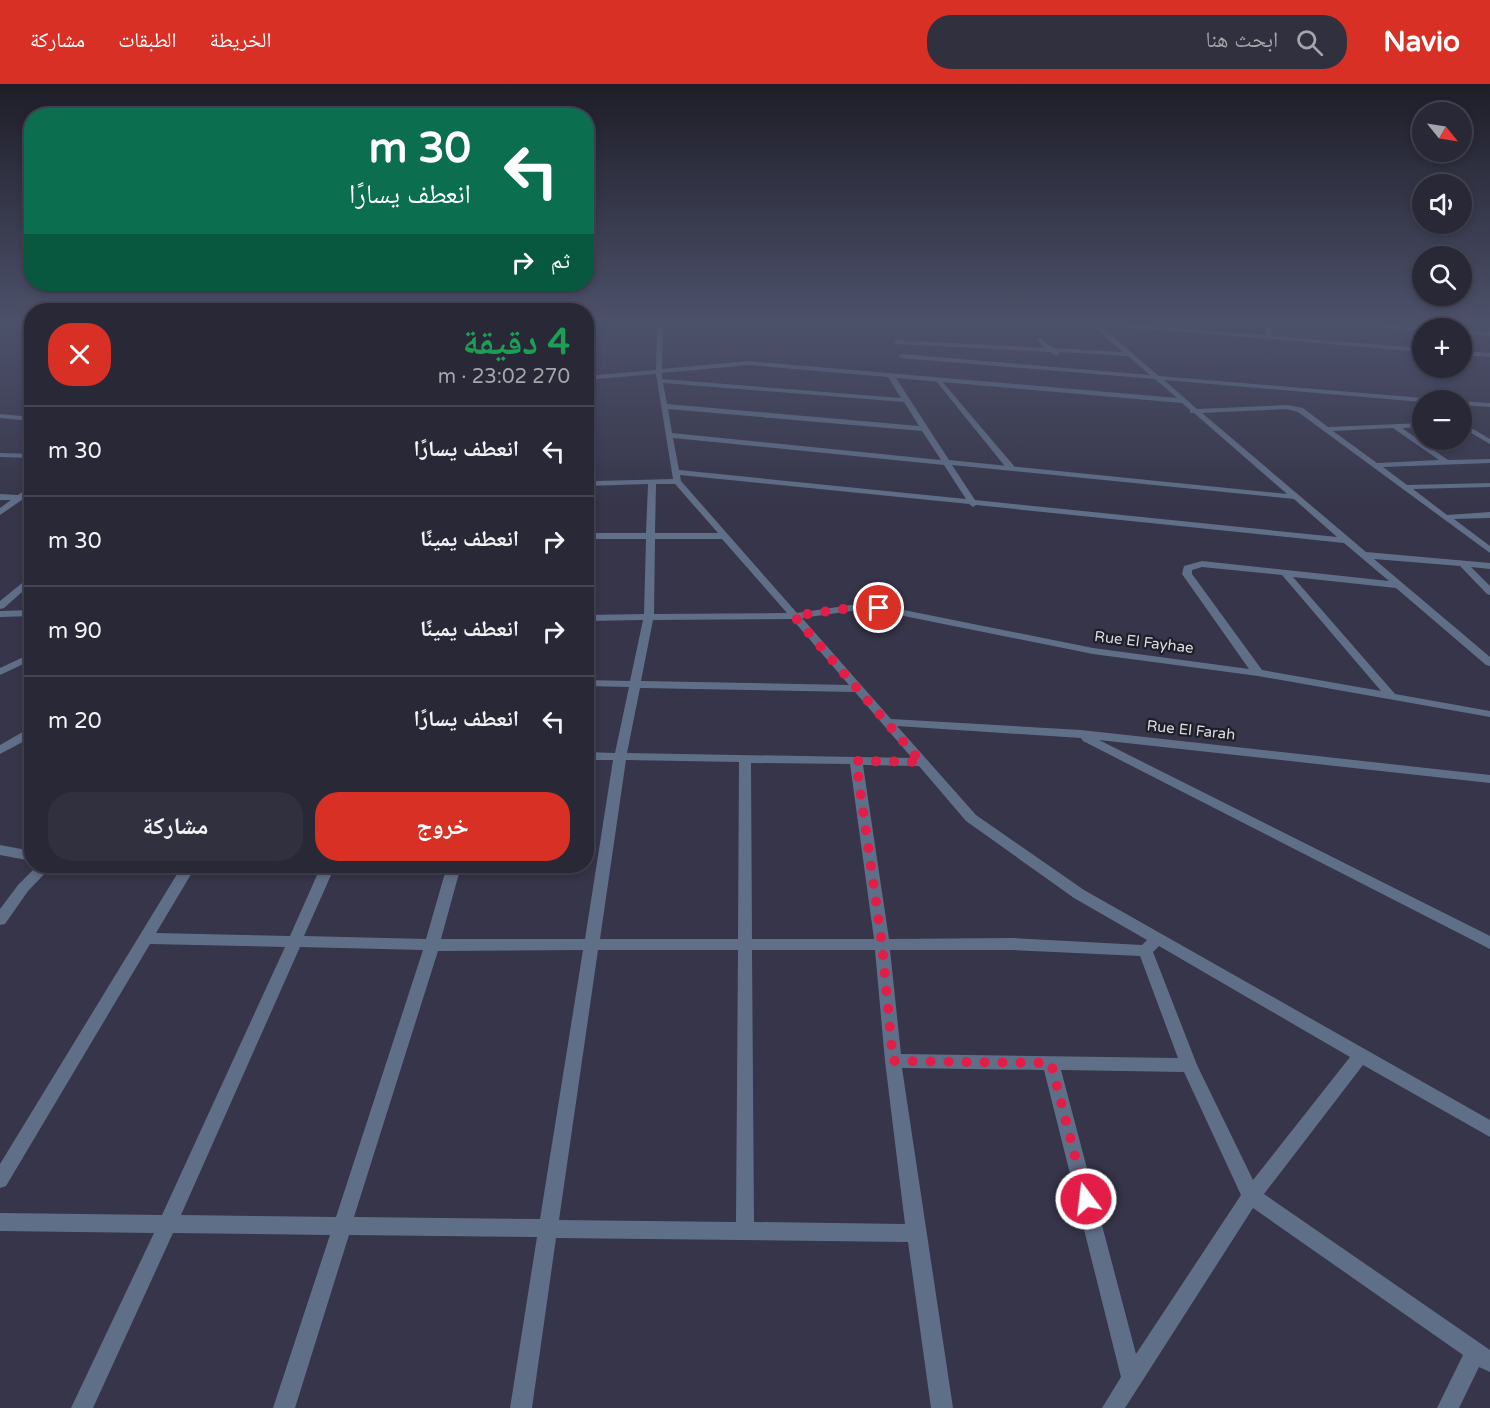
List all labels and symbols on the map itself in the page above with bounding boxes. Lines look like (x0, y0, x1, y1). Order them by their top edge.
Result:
north arrow (1412, 102, 1472, 162)
pin (853, 582, 904, 633)
street label: Rue El Fayhae (1093, 627, 1195, 657)
street label: Rue El Farah (1146, 716, 1236, 744)
position arrow (1054, 1167, 1118, 1231)

